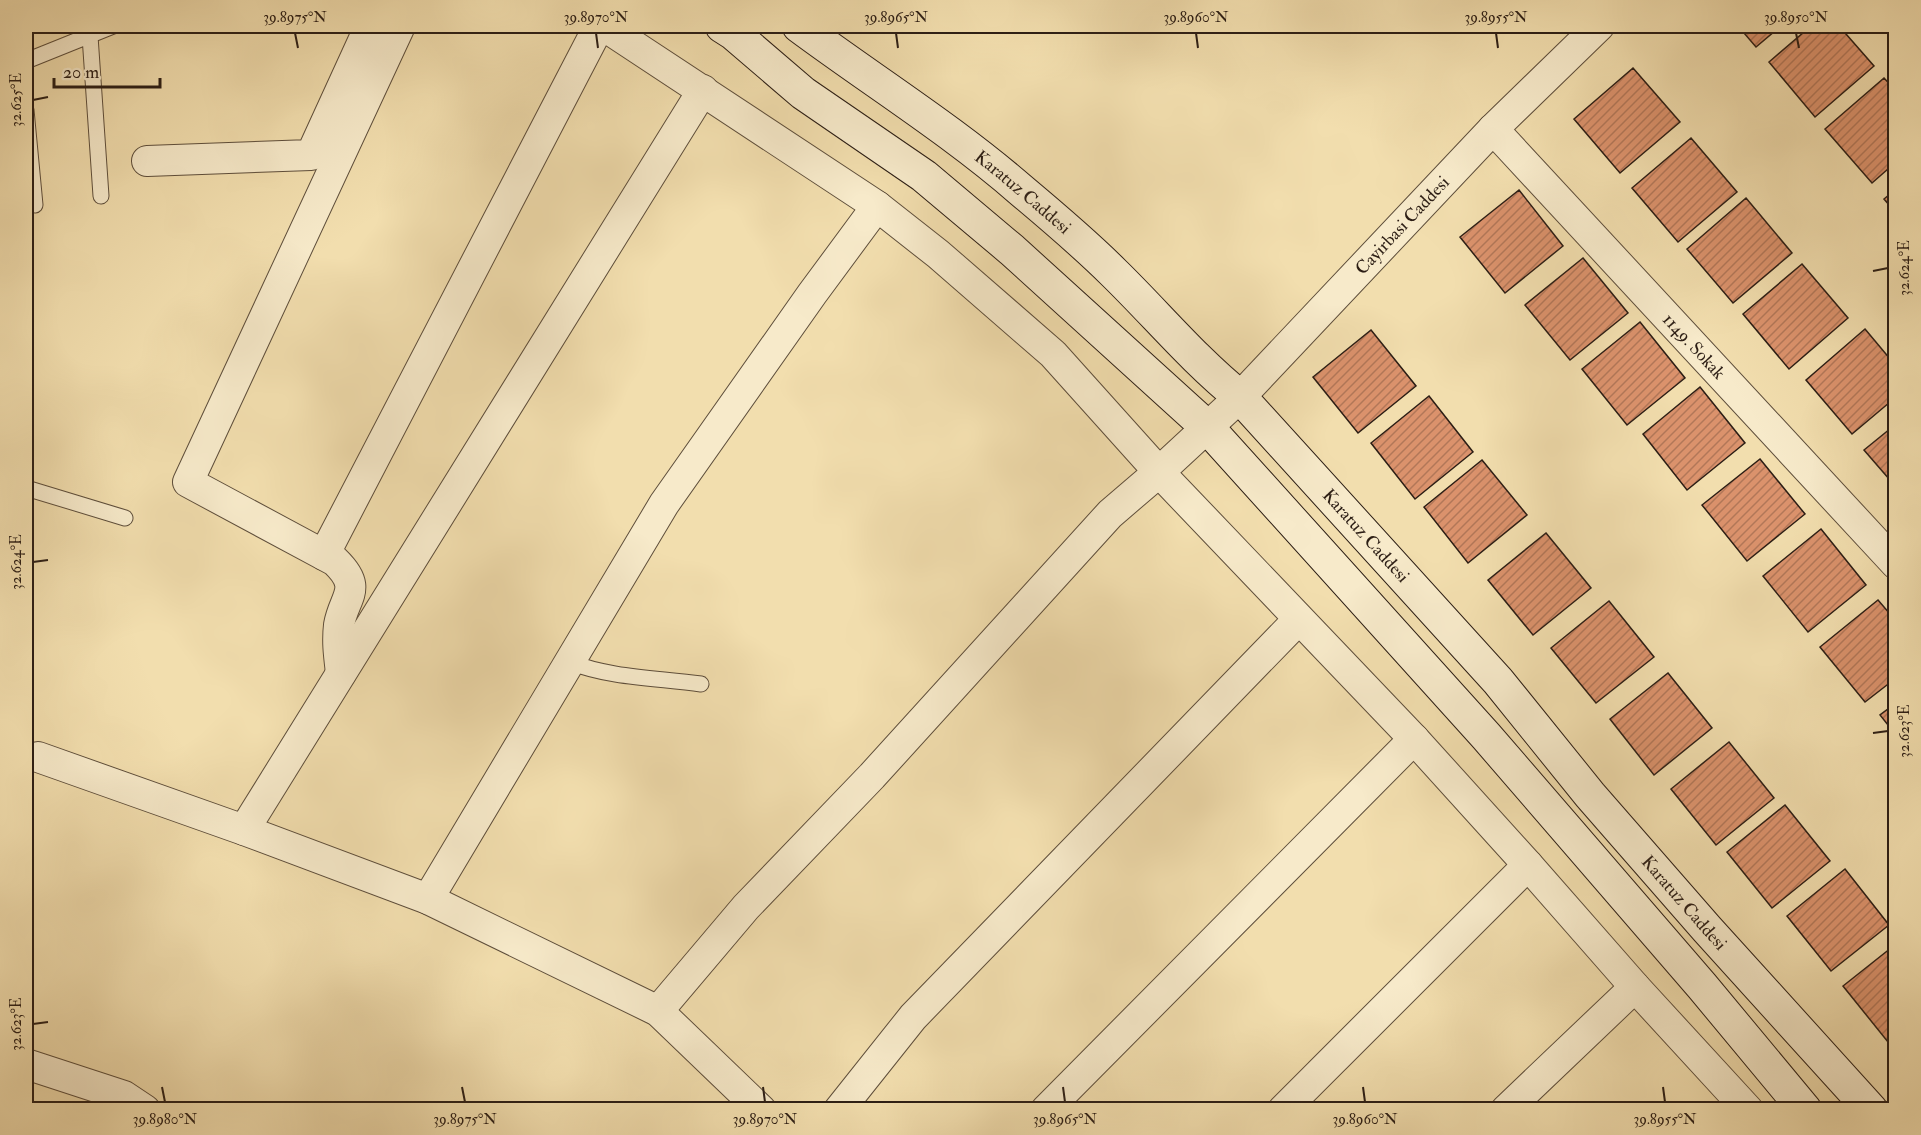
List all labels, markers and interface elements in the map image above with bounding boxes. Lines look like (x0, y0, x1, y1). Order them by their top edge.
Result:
text: 39.8975°N (263, 8, 327, 27)
text: 39.8970°N (564, 8, 629, 27)
text: 39.8965°N (864, 8, 929, 27)
text: 39.8960°N (1163, 8, 1229, 27)
text: 39.8955°N (1465, 8, 1528, 27)
text: 39.8950°N (1764, 8, 1829, 27)
scale bar (54, 51, 160, 89)
text: 20 m (63, 61, 99, 84)
text: 32.625°E (7, 73, 26, 127)
street label: Karatuz Caddesi (970, 145, 1076, 239)
street label: Cayirbasi Caddesi (1350, 171, 1454, 280)
text: 32.624°E (1895, 240, 1914, 296)
street label: 1149. Sokak (1658, 308, 1731, 384)
street label: Karatuz Caddesi (1318, 484, 1414, 587)
text: 32.624°E (7, 534, 26, 590)
text: 32.623°E (1895, 704, 1914, 758)
street label: Karatuz Caddesi (1637, 851, 1732, 955)
text: 32.623°E (7, 997, 26, 1051)
text: 39.8980°N (133, 1110, 198, 1129)
text: 39.8975°N (433, 1110, 497, 1129)
text: 39.8970°N (733, 1110, 798, 1129)
text: 39.8965°N (1033, 1110, 1098, 1129)
text: 39.8960°N (1332, 1110, 1398, 1129)
text: 39.8955°N (1634, 1110, 1697, 1129)

